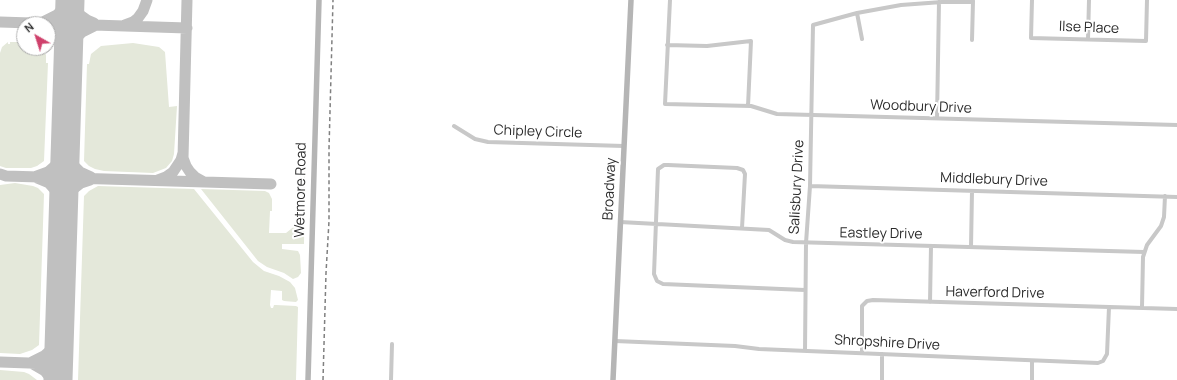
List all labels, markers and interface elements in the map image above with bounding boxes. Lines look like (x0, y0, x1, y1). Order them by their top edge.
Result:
north arrow (16, 16, 56, 56)
text: N (21, 19, 37, 35)
street label: Ilse Place (1059, 19, 1119, 37)
street label: Woodbury Drive (870, 97, 972, 117)
street label: Chipley Circle (493, 122, 583, 142)
street label: Salisbury Drive (786, 139, 808, 235)
street label: Wetmore Road (292, 142, 310, 238)
street label: Broadway (600, 157, 620, 221)
street label: Middlebury Drive (940, 170, 1048, 190)
street label: Eastley Drive (839, 225, 923, 243)
street label: Haverford Drive (945, 284, 1045, 302)
street label: Shropshire Drive (834, 332, 940, 354)

